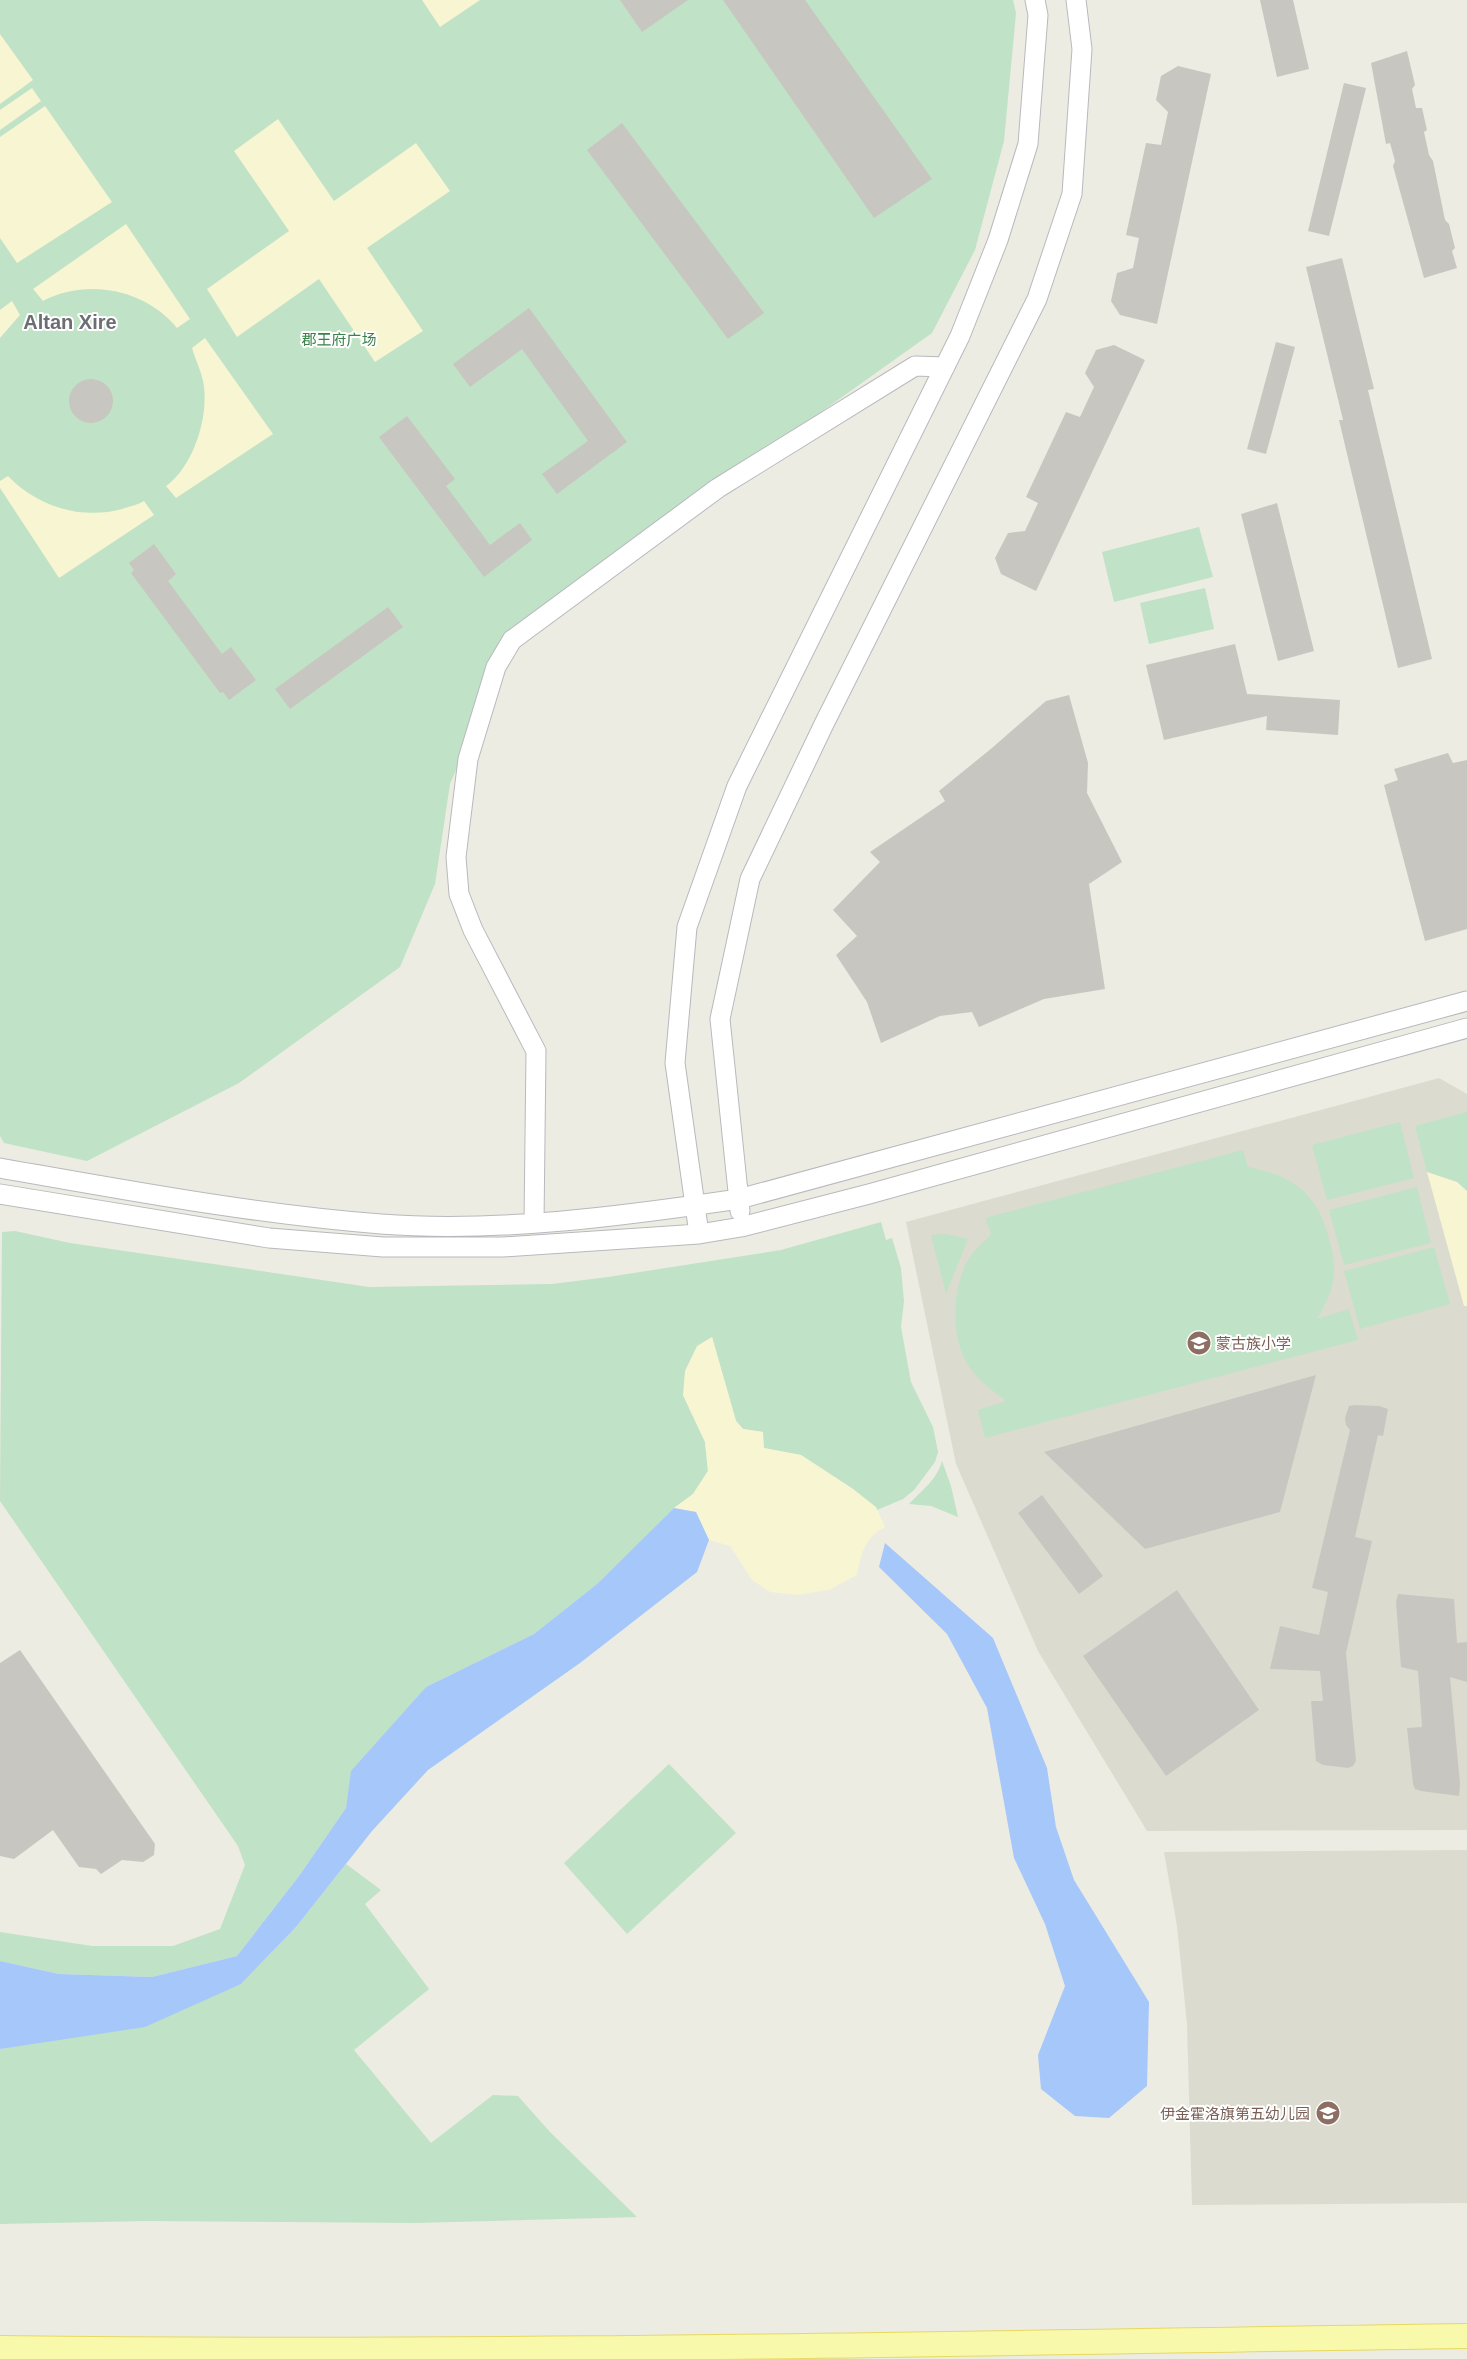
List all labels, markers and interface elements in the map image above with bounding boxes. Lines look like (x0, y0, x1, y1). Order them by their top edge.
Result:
district label: Altan Xire (23, 311, 117, 333)
park label: 郡王府广场 (301, 331, 377, 348)
school or university icon: 蒙古族小学 (1186, 1330, 1212, 1356)
place label: 蒙古族小学 (1216, 1335, 1291, 1352)
school or university icon: 伊金霍洛旗第五幼儿园 (1315, 2100, 1341, 2126)
place label: 伊金霍洛旗第五幼儿园 (1160, 2105, 1310, 2122)

